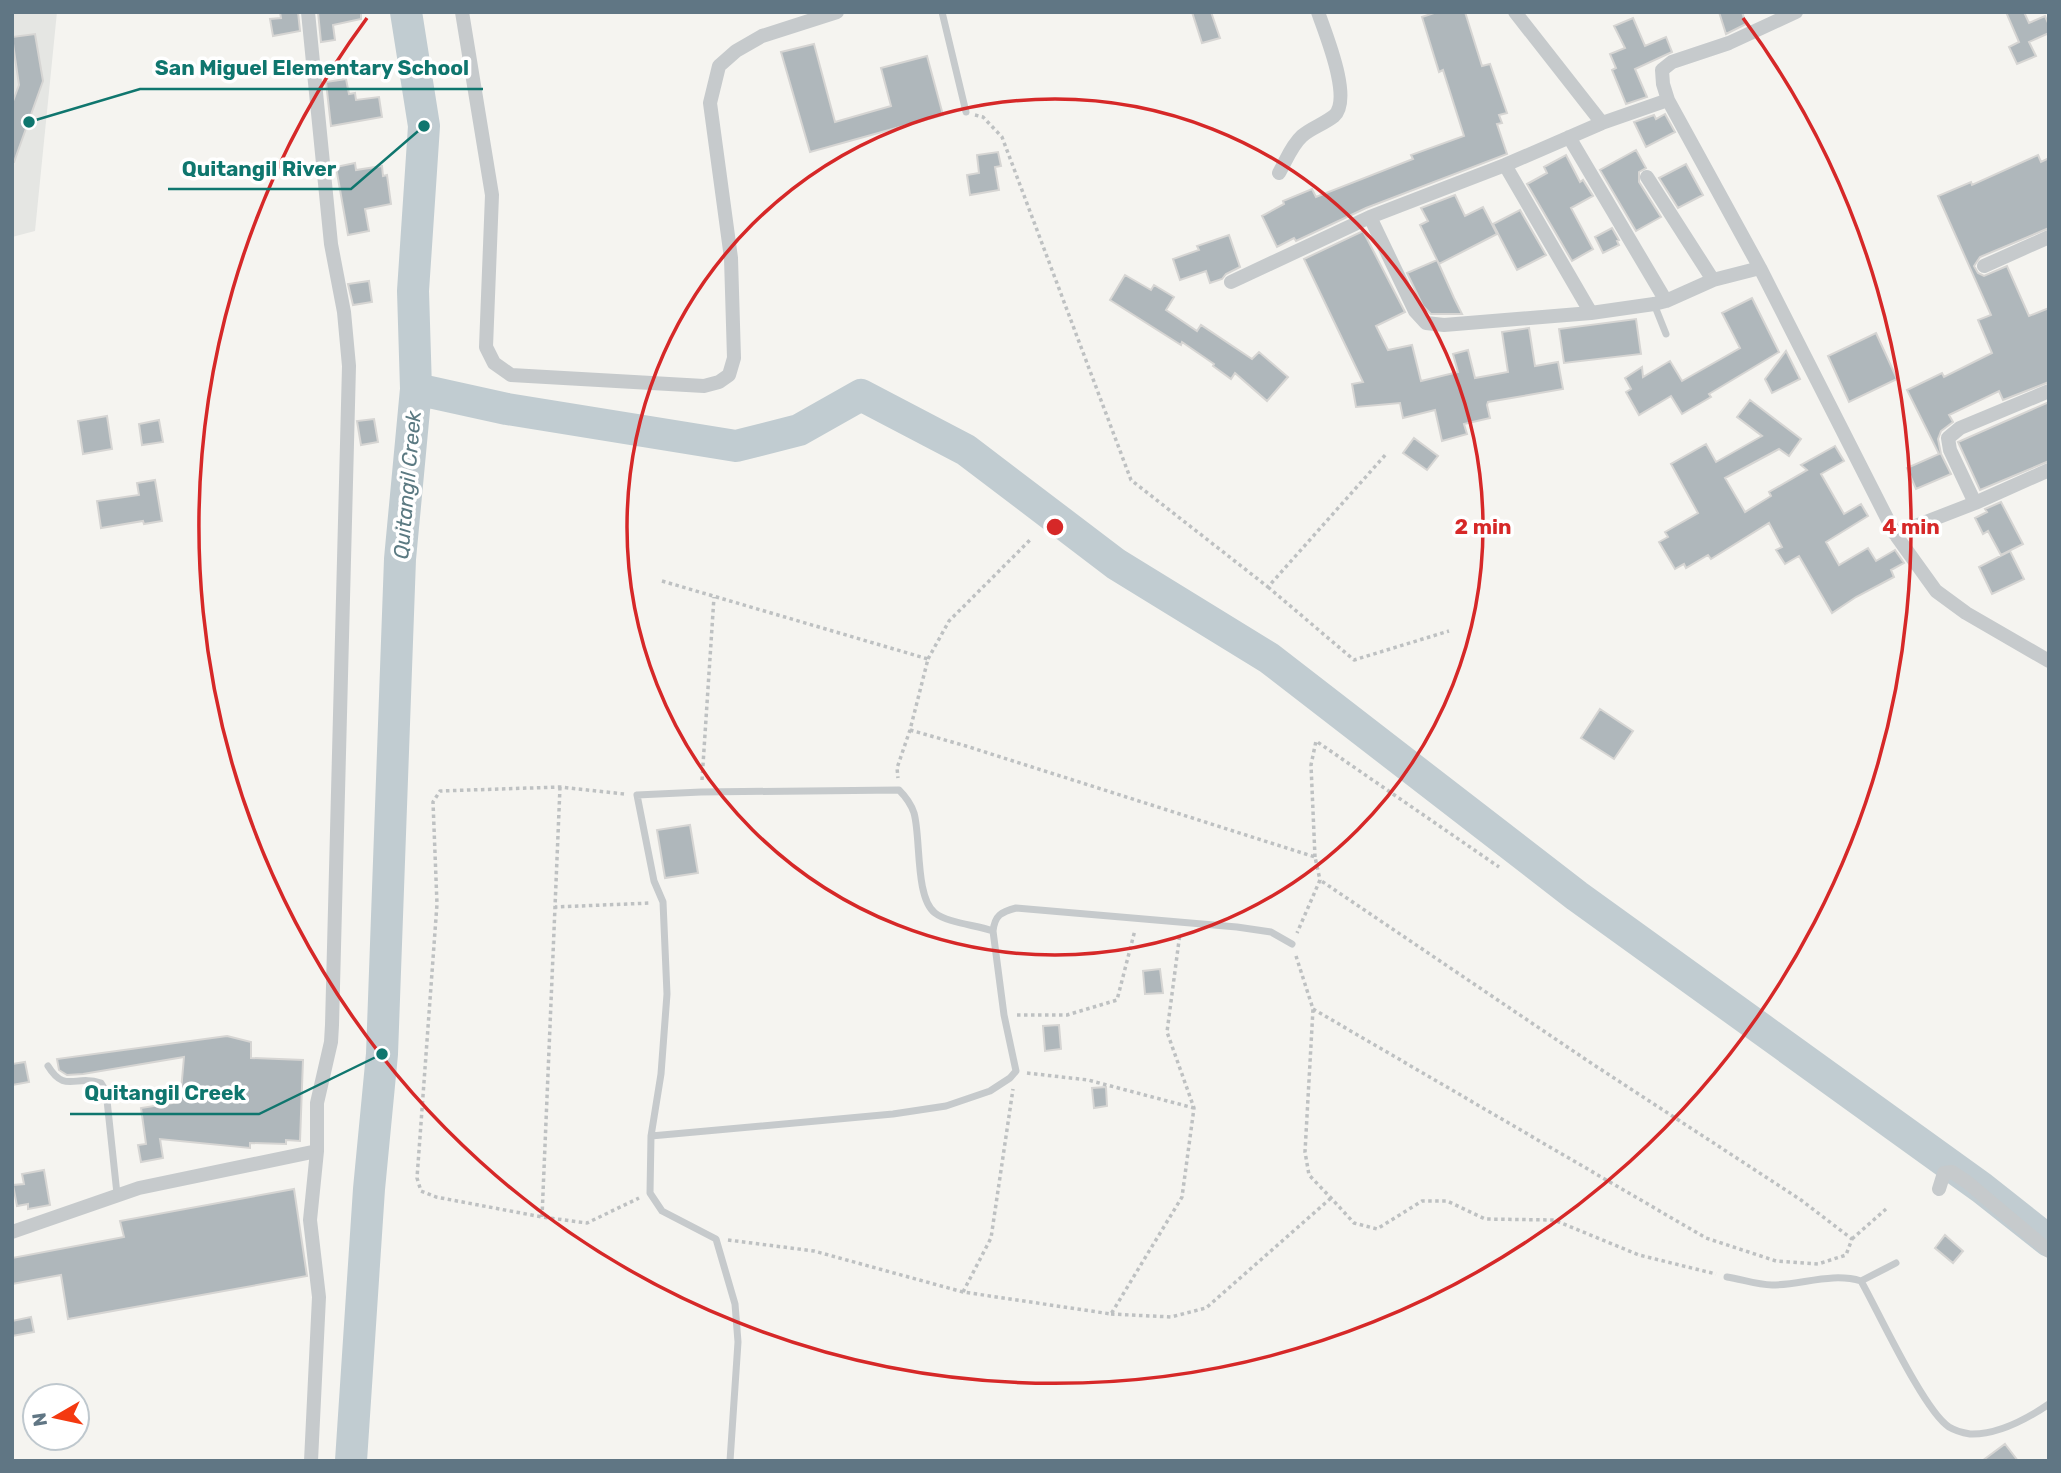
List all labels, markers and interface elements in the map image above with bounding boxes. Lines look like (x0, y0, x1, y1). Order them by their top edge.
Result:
callout: San Miguel Elementary School (140, 47, 483, 89)
text: San Miguel Elementary School (155, 55, 469, 80)
callout: Quitangil River (168, 147, 351, 189)
text: Quitangil River (182, 156, 337, 181)
water label: Quitangil Creek (388, 408, 426, 560)
text: 2 min (1455, 514, 1511, 539)
text: 4 min (1882, 514, 1940, 539)
centre of rings (1043, 515, 1067, 539)
callout: Quitangil Creek (70, 1072, 259, 1114)
text: Quitangil Creek (84, 1080, 246, 1105)
north arrow (21, 1382, 91, 1452)
text: N (27, 1411, 52, 1428)

